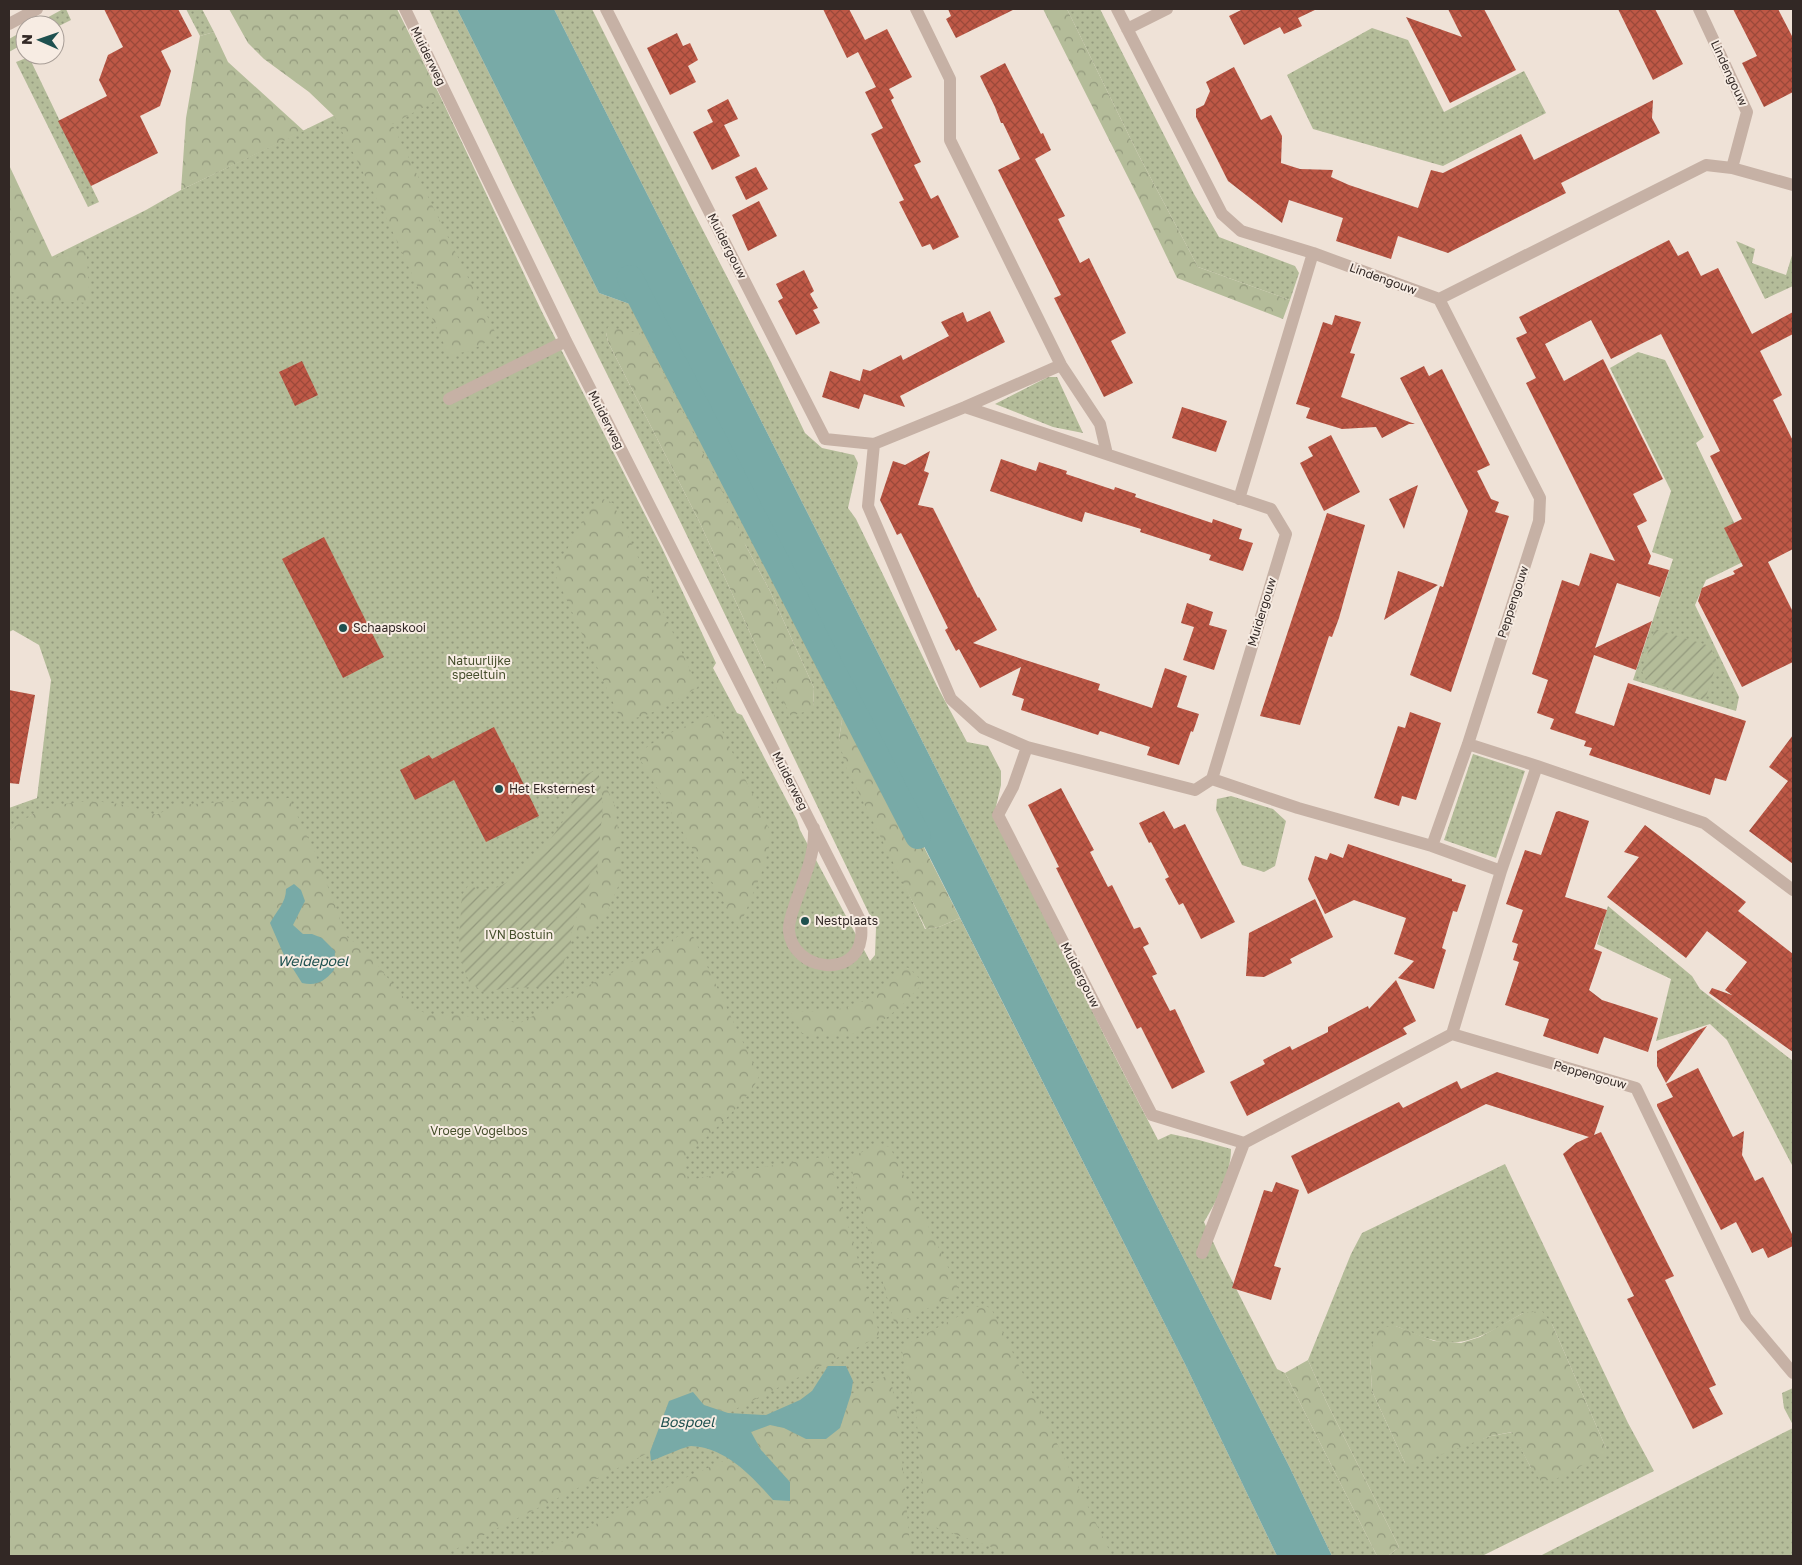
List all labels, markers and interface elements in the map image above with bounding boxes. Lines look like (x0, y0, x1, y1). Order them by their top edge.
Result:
north arrow (15, 15, 65, 65)
street label: Muiderweg (408, 24, 449, 88)
text: N (18, 34, 35, 45)
street label: Lindengouw (1708, 38, 1751, 108)
street label: Muidergouw (705, 211, 750, 281)
street label: Lindengouw (1347, 259, 1419, 298)
street label: Muiderweg (585, 388, 628, 452)
street label: Peppengouw (1494, 563, 1531, 640)
street label: Muidergouw (1244, 575, 1279, 648)
place label: Schaapskooi (353, 620, 426, 635)
marker: Schaapskooi (337, 622, 349, 634)
park label: Natuurlijke speeltuin (447, 653, 511, 682)
street label: Muiderweg (769, 749, 812, 813)
place label: Het Eksternest (509, 781, 595, 796)
marker: Het Eksternest (493, 783, 505, 795)
place label: Nestplaats (815, 913, 878, 928)
marker: Nestplaats (799, 915, 811, 927)
park label: IVN Bostuin (485, 927, 553, 942)
street label: Muidergouw (1058, 940, 1103, 1010)
water label: Weidepoel (277, 952, 349, 969)
street label: Peppengouw (1552, 1057, 1629, 1092)
park label: Vroege Vogelbos (430, 1123, 528, 1138)
water label: Bospoel (660, 1413, 715, 1430)

